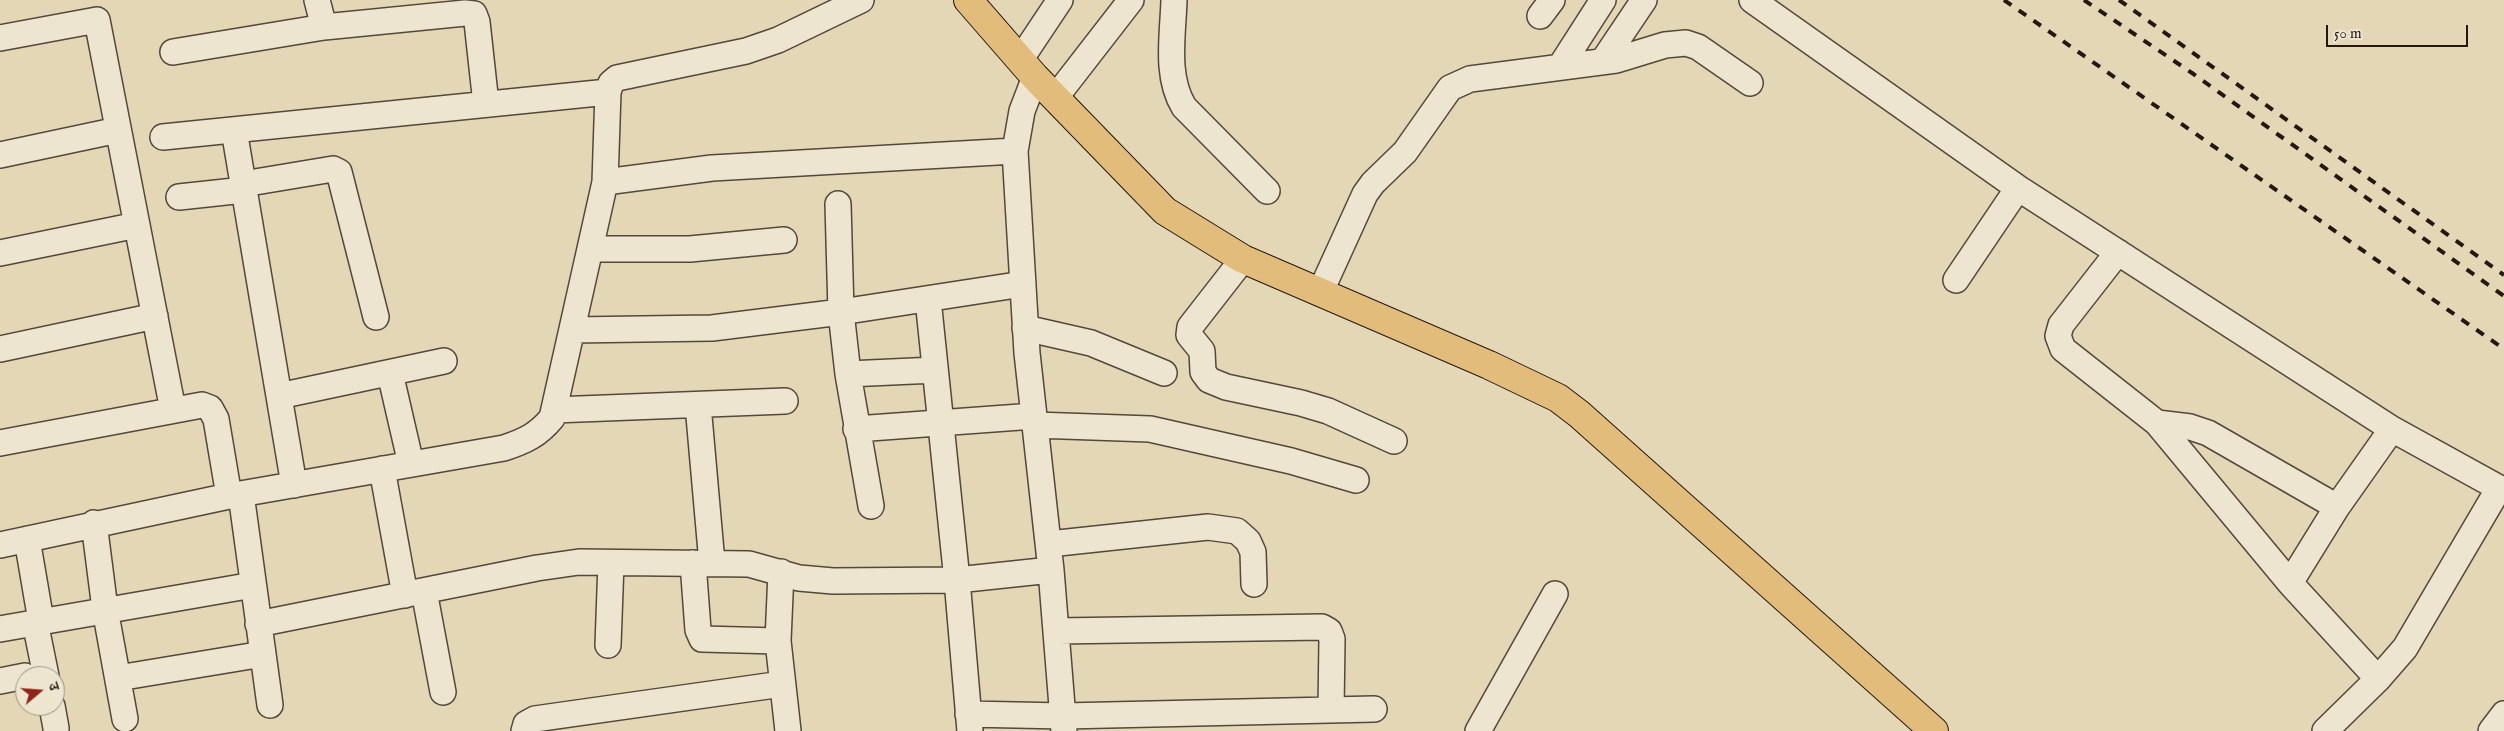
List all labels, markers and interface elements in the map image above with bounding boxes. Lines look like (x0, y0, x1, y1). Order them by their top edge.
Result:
scale bar (2329, 15, 2472, 47)
text: 50 m (2334, 24, 2362, 43)
north arrow (15, 666, 65, 716)
text: उ (44, 680, 63, 693)

